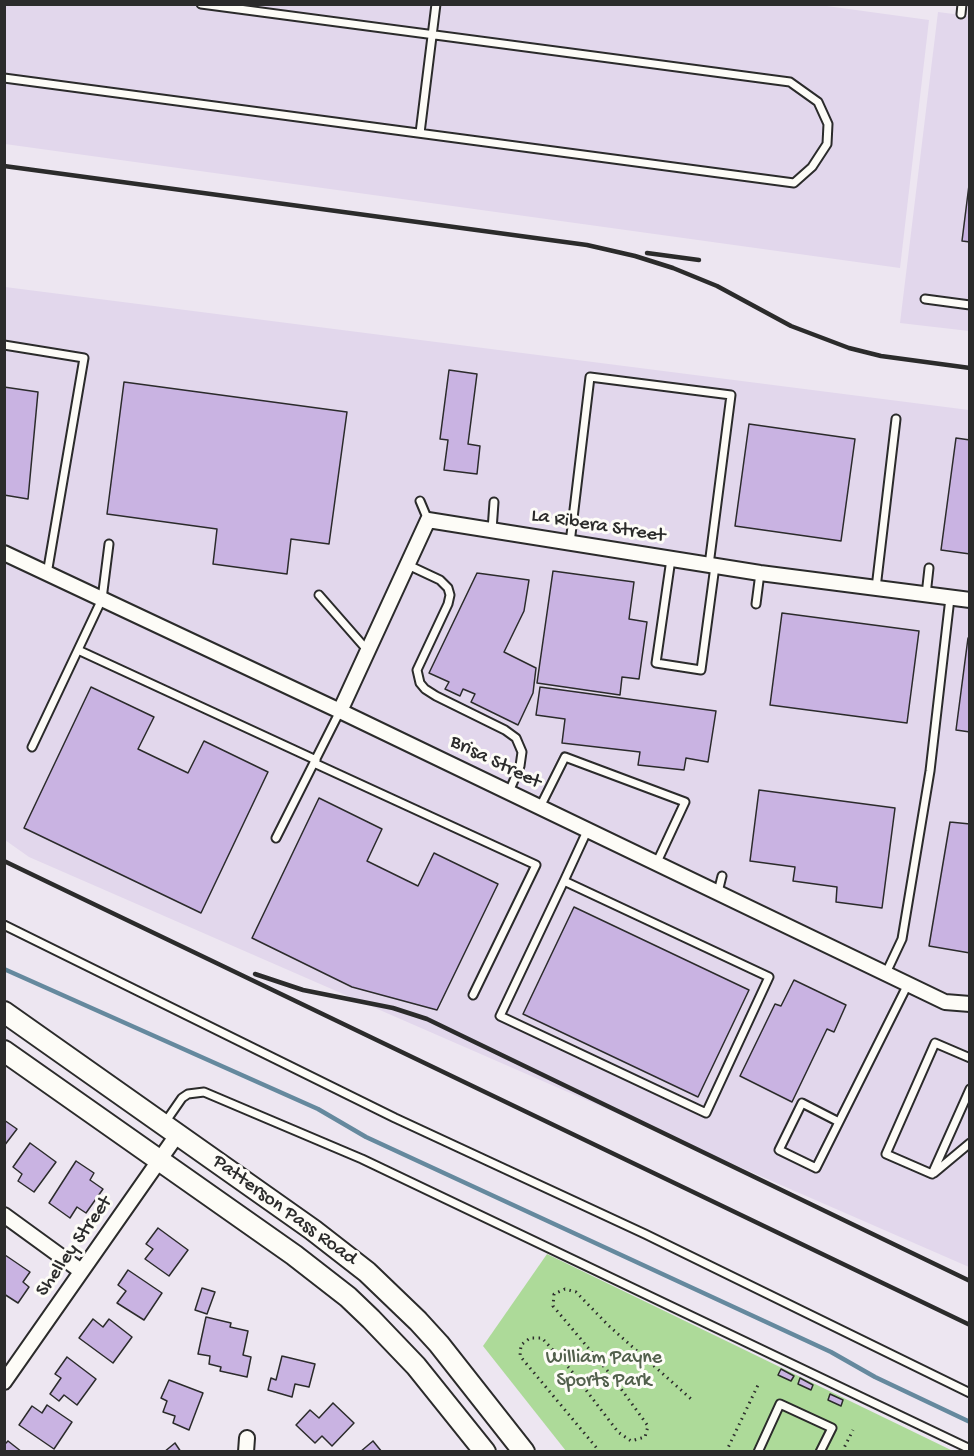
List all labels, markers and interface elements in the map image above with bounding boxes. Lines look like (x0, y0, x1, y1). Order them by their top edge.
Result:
street label: La Ribera Street (529, 505, 667, 549)
street label: Brisa Street (446, 731, 544, 795)
street label: Patterson Pass Road (207, 1150, 361, 1272)
street label: Shelley Street (32, 1192, 118, 1302)
park label: William Payne Sports Park (546, 1347, 662, 1394)

